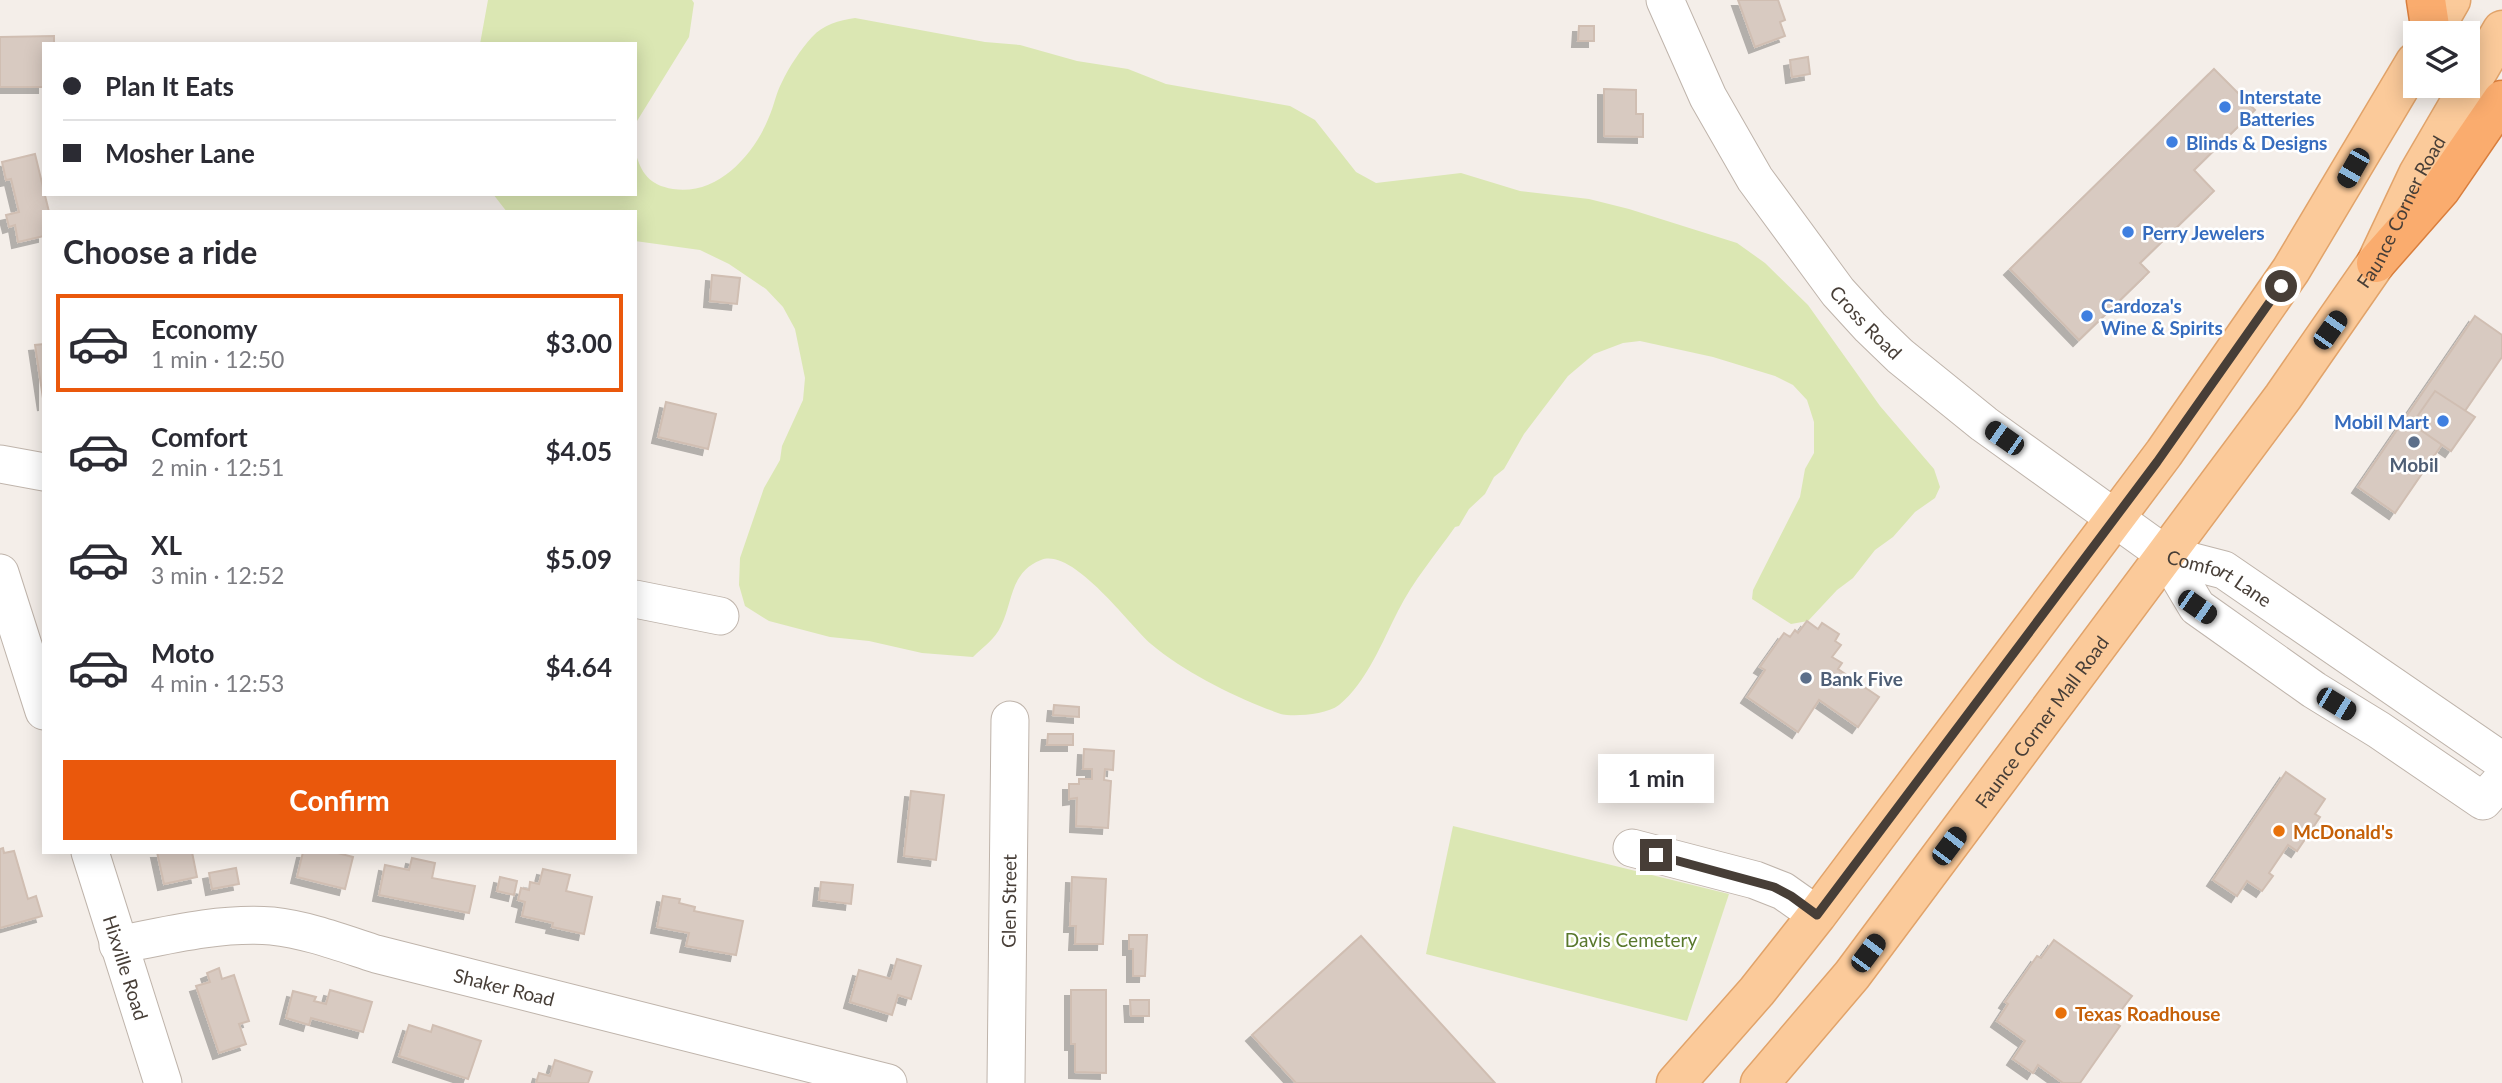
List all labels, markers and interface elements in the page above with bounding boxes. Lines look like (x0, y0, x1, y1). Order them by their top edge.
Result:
map controls (2403, 21, 2480, 98)
button: layers (2403, 21, 2480, 98)
text: Plan It Eats (105, 70, 234, 102)
place label: Interstate Batteries (2239, 85, 2321, 130)
marker: Interstate Batteries (2217, 99, 2233, 115)
place label: Blinds & Designs (2186, 131, 2327, 154)
street label: Faunce Corner Road (2351, 131, 2449, 292)
marker: Blinds & Designs (2164, 134, 2180, 150)
text: Mosher Lane (105, 137, 255, 169)
car (2334, 145, 2373, 191)
place label: Perry Jewelers (2142, 221, 2265, 244)
marker: Perry Jewelers (2120, 224, 2136, 240)
text: Choose a ride (63, 232, 257, 271)
route start (2265, 270, 2297, 302)
street label: Cross Road (1826, 280, 1907, 363)
place label: Cardoza's Wine & Spirits (2101, 294, 2223, 339)
car (2310, 307, 2351, 353)
marker: Cardoza's Wine & Spirits (2079, 308, 2095, 324)
icon: car (67, 312, 130, 375)
text: Economy (151, 313, 257, 345)
text: $3.00 (546, 327, 612, 359)
text: 1 min · 12:50 (151, 345, 284, 373)
place label: Mobil Mart (2334, 410, 2429, 433)
marker: Mobil Mart (2435, 413, 2451, 429)
car (1981, 417, 2028, 459)
icon: car (67, 420, 130, 483)
text: Comfort (151, 421, 248, 453)
marker: Mobil (2406, 434, 2422, 450)
text: $4.05 (546, 435, 612, 467)
text: 2 min · 12:51 (151, 453, 284, 481)
place label: Mobil (2390, 453, 2438, 476)
icon: car (67, 528, 130, 591)
text: XL (151, 529, 182, 561)
text: $5.09 (546, 543, 612, 575)
street label: Comfort Lane (2165, 544, 2277, 611)
text: 3 min · 12:52 (151, 561, 284, 589)
car (2174, 586, 2221, 628)
street label: Faunce Corner Mall Road (1969, 631, 2113, 812)
icon: car (67, 636, 130, 699)
text: Moto (151, 637, 214, 669)
text: $4.64 (546, 651, 612, 683)
place label: Bank Five (1820, 667, 1903, 690)
text: 4 min · 12:53 (151, 669, 284, 697)
marker: Bank Five (1798, 670, 1814, 686)
car (2313, 684, 2360, 724)
callout: 1 min (1598, 754, 1714, 802)
button: Confirm (63, 760, 616, 840)
text: 1 min (1627, 764, 1685, 792)
place label: McDonald's (2293, 820, 2393, 843)
car (1928, 823, 1971, 869)
marker: McDonald's (2271, 823, 2287, 839)
route end (1640, 839, 1672, 871)
street label: Glen Street (996, 854, 1020, 948)
street label: Hixville Road (99, 912, 154, 1023)
park label: Davis Cemetery (1565, 928, 1697, 951)
car (1847, 930, 1890, 976)
street label: Shaker Road (452, 963, 557, 1010)
place label: Texas Roadhouse (2075, 1002, 2220, 1025)
marker: Texas Roadhouse (2053, 1005, 2069, 1021)

